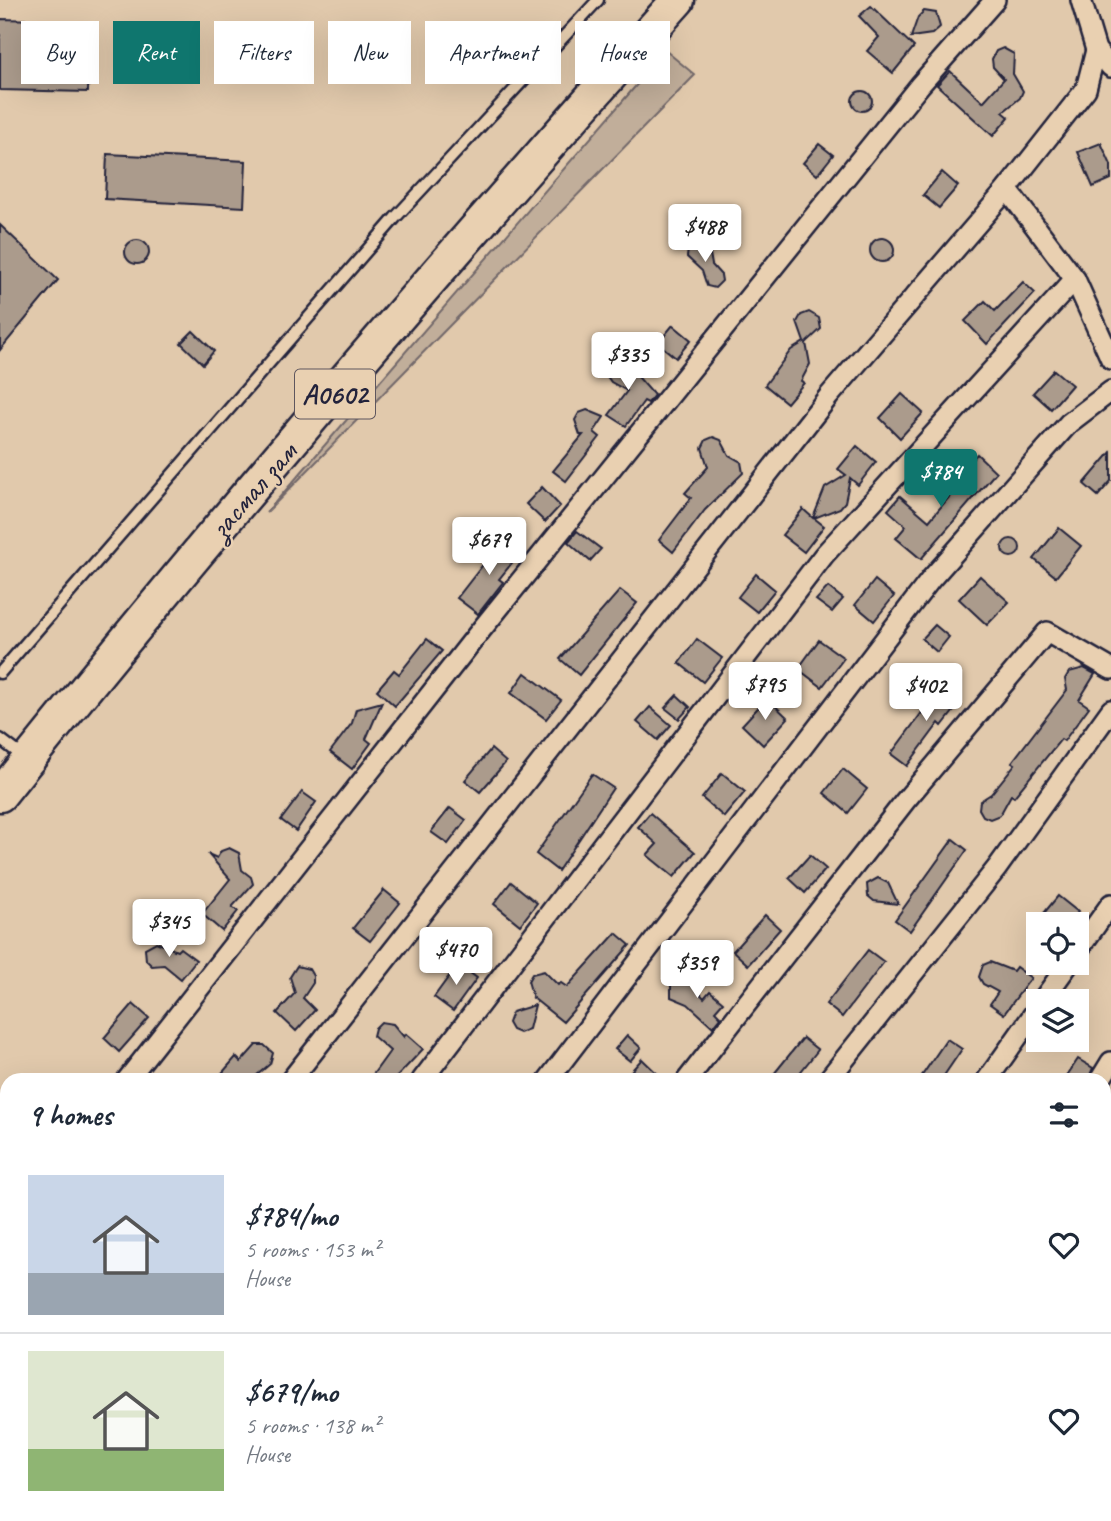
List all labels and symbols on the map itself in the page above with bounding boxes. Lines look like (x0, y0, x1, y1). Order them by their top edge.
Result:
pin: $488 (664, 204, 746, 264)
pin: $335 (587, 332, 669, 392)
road number: A0602 (295, 370, 375, 418)
street label: засмал зам (198, 433, 306, 549)
pin: $784 (900, 449, 982, 509)
pin: $679 (448, 518, 530, 577)
pin: $795 (724, 662, 806, 722)
pin: $402 (885, 664, 967, 723)
pin: $345 (128, 900, 210, 959)
pin: $470 (415, 928, 497, 987)
pin: $359 (656, 940, 738, 1000)

